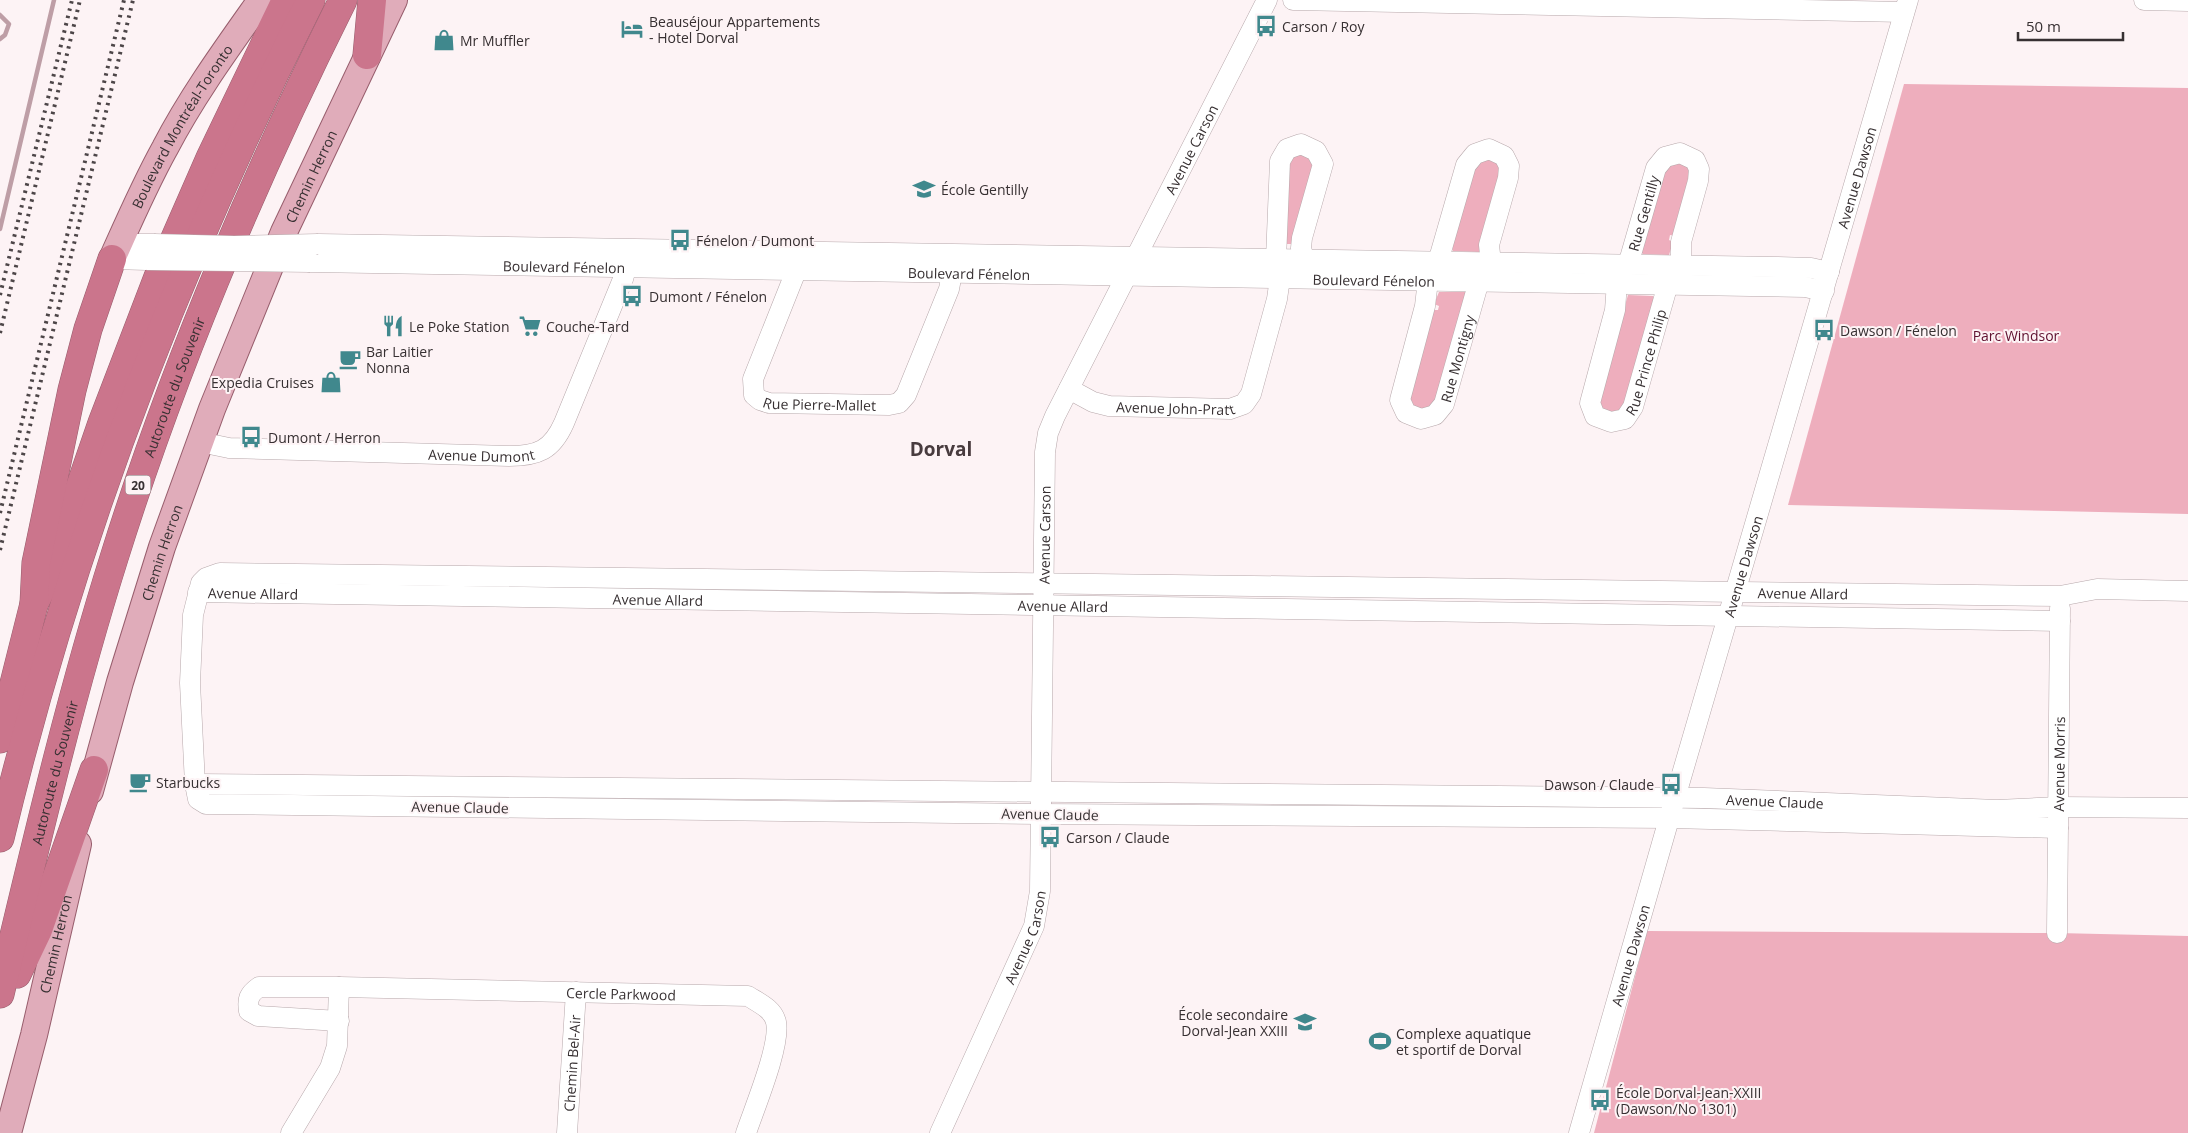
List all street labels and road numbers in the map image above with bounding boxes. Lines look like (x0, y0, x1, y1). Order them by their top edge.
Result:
street label: Boulevard Montréal-Toronto (127, 41, 236, 211)
street label: Avenue Carson (1160, 101, 1222, 197)
street label: Avenue Dawson (1832, 124, 1880, 230)
street label: Chemin Herron (280, 127, 341, 226)
street label: Rue Gentilly (1623, 172, 1663, 253)
street label: Boulevard Fénelon (503, 256, 625, 277)
street label: Boulevard Fénelon (908, 262, 1030, 284)
street label: Boulevard Fénelon (1313, 269, 1435, 290)
street label: Rue Prince Philip (1621, 307, 1670, 419)
street label: Rue Montigny (1435, 312, 1479, 404)
street label: Autoroute du Souvenir (139, 314, 209, 460)
street label: Rue Pierre-Mallet (761, 392, 876, 414)
street label: Avenue John-Pratt (1116, 397, 1237, 418)
street label: Avenue Dumont (428, 444, 536, 466)
road number: 20 (126, 476, 150, 494)
street label: Avenue Carson (1034, 486, 1054, 584)
street label: Chemin Herron (136, 502, 186, 603)
street label: Avenue Dawson (1719, 513, 1767, 619)
street label: Avenue Allard (208, 583, 298, 603)
street label: Avenue Allard (1757, 583, 1848, 603)
street label: Avenue Allard (613, 589, 703, 609)
street label: Avenue Allard (1018, 595, 1108, 616)
street label: Autoroute du Souvenir (27, 698, 82, 847)
street label: Avenue Morris (2049, 716, 2069, 812)
street label: Avenue Claude (1726, 789, 1824, 812)
street label: Avenue Claude (411, 797, 509, 817)
street label: Avenue Claude (1001, 804, 1099, 824)
street label: Avenue Carson (999, 889, 1049, 987)
street label: Chemin Herron (34, 893, 76, 995)
street label: Avenue Dawson (1606, 902, 1654, 1008)
street label: Cercle Parkwood (566, 983, 676, 1004)
street label: Chemin Bel-Air (559, 1014, 584, 1112)

